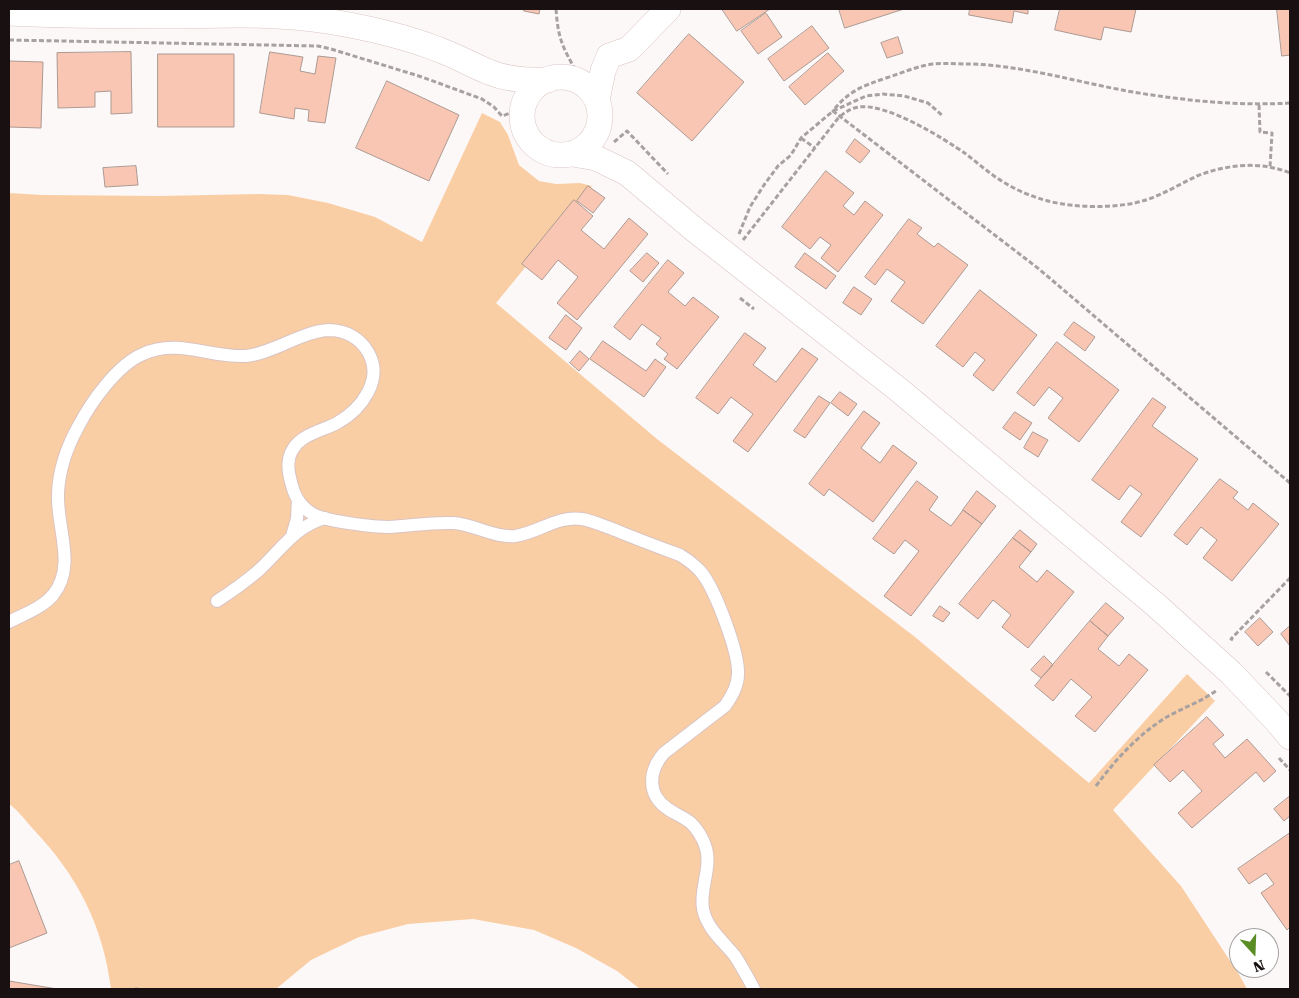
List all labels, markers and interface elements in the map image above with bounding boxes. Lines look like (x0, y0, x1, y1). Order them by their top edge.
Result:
north arrow (1229, 928, 1279, 978)
text: N (1251, 957, 1267, 976)

